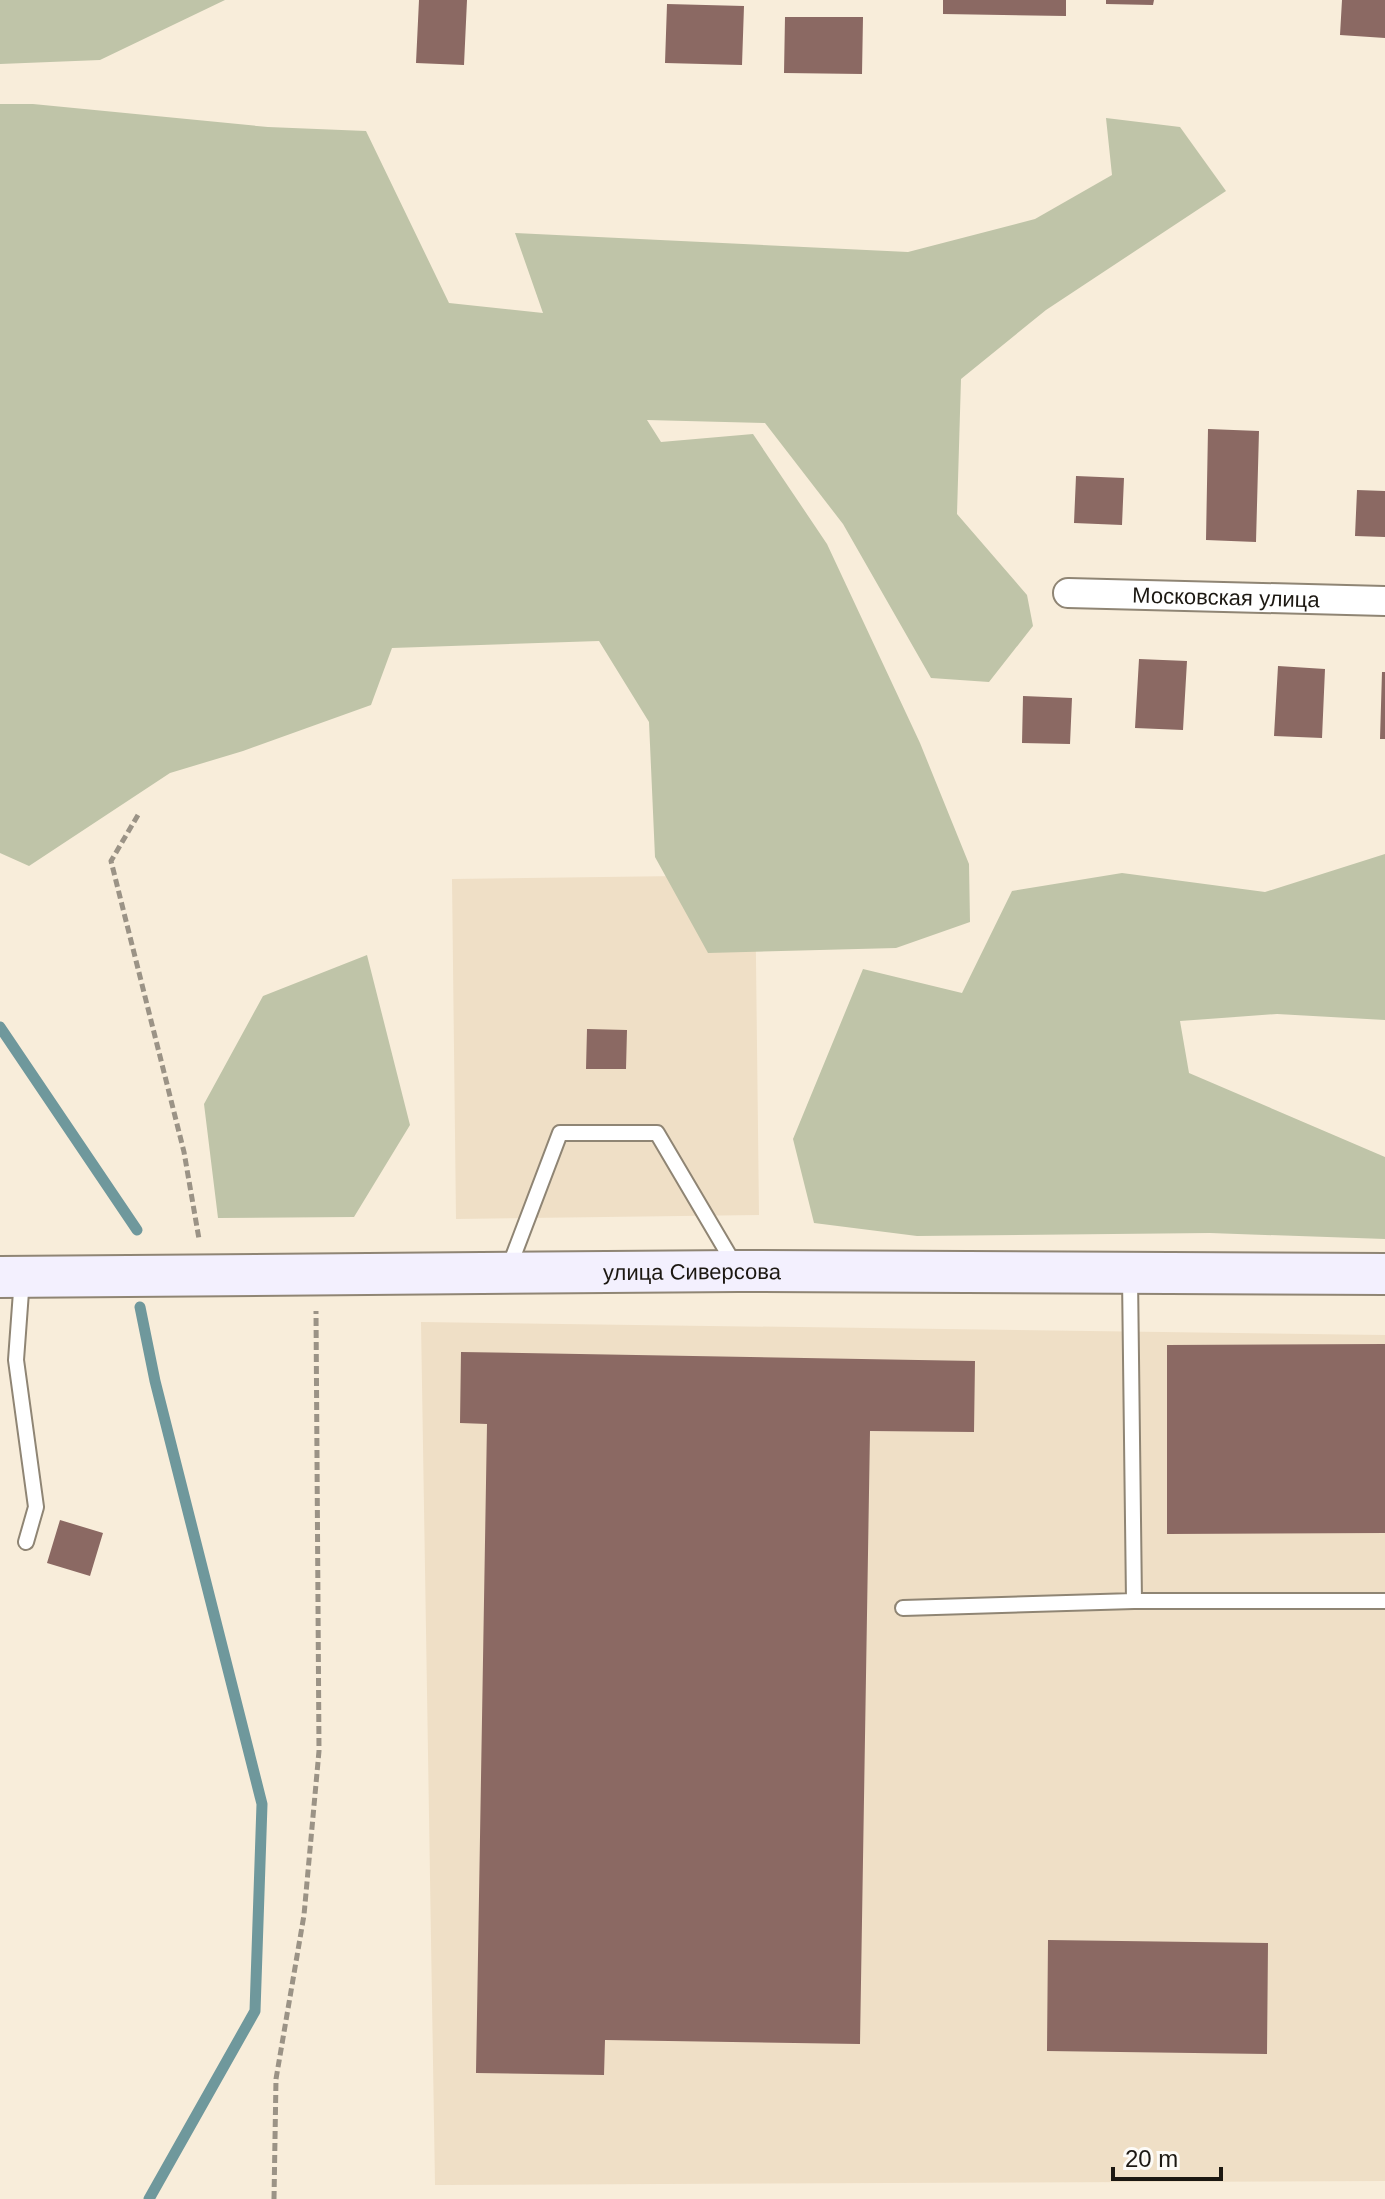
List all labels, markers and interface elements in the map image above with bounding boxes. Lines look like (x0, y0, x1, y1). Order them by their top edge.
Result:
street label: Московская улица (1132, 583, 1321, 612)
street label: улица Сиверсова (603, 1259, 782, 1285)
scale bar (1113, 2131, 1221, 2181)
text: 20 m (1125, 2145, 1178, 2172)

